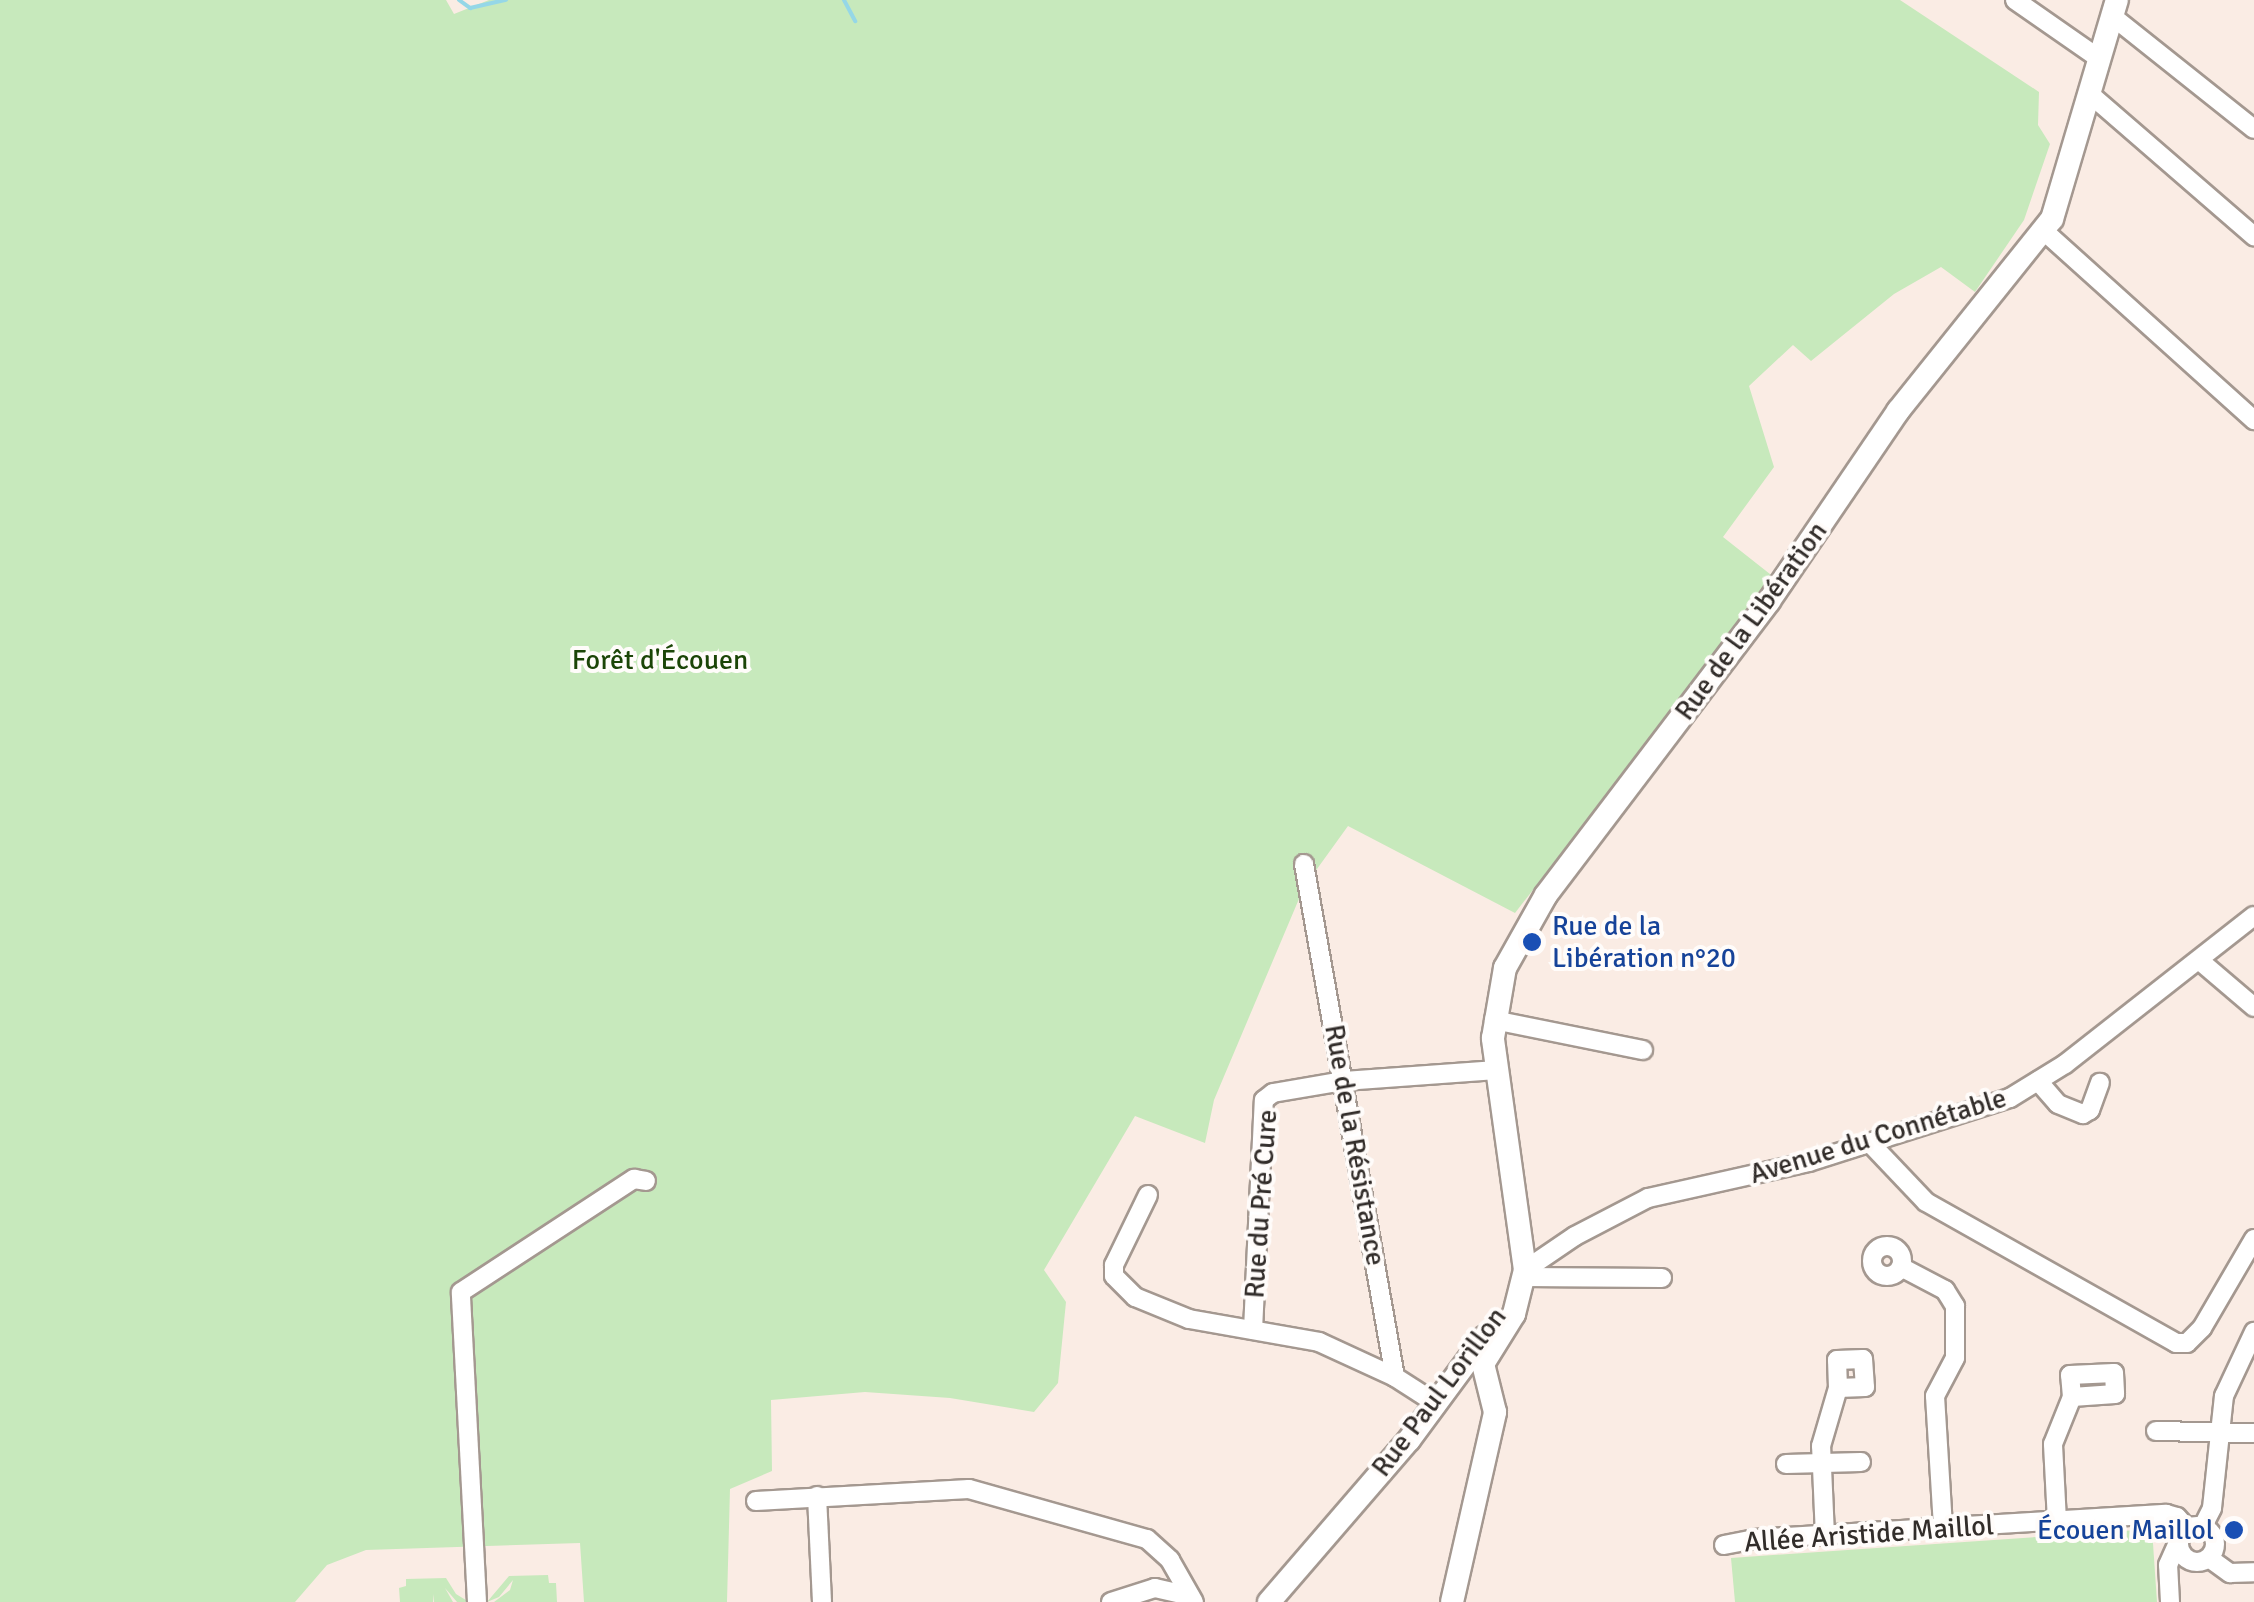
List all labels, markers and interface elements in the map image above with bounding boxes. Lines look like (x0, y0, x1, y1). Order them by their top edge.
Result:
street label: Rue de la Libération (1668, 515, 1834, 727)
park label: Forêt d'Écouen (572, 643, 748, 677)
place label: Rue de la Libération n°20 (1552, 909, 1736, 975)
marker: Rue de la Libération n°20 (1521, 931, 1543, 953)
street label: Rue de la Résistance (1317, 1022, 1393, 1268)
street label: Avenue du Connétable (1746, 1081, 2010, 1191)
street label: Rue du Pré Cure (1238, 1108, 1284, 1300)
street label: Rue Paul Lorillon (1364, 1301, 1514, 1483)
street label: Allée Aristide Maillol (1743, 1509, 1995, 1559)
place label: Écouen Maillol (2037, 1513, 2214, 1547)
marker: Écouen Maillol (2223, 1519, 2245, 1541)

